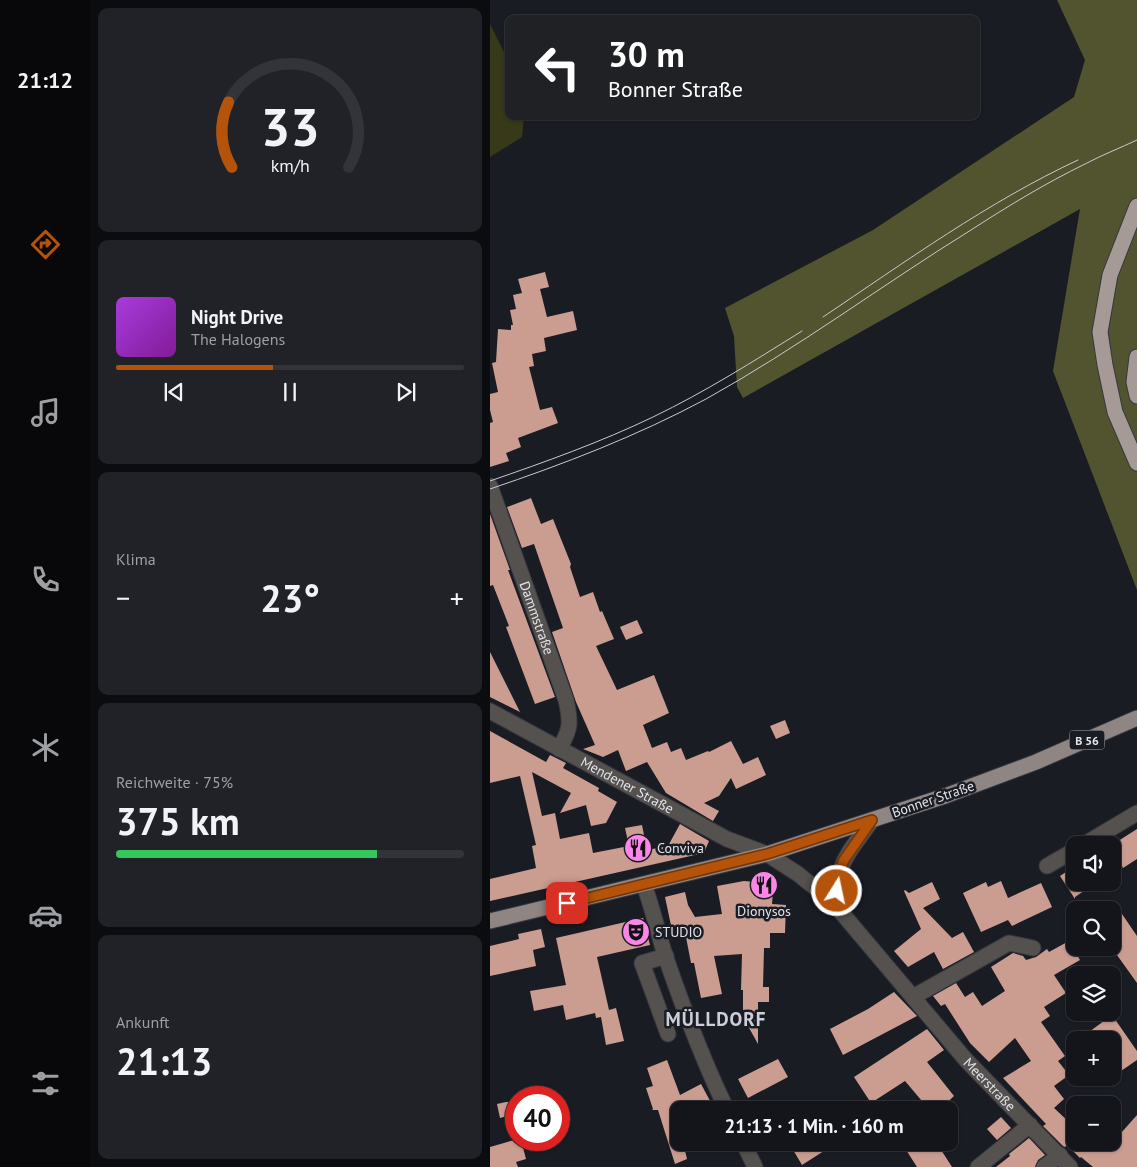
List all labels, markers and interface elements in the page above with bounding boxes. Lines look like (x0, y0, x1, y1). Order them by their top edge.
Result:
text: 30 m (608, 31, 685, 77)
icon: left (525, 35, 590, 100)
text: 21:12 (17, 66, 73, 94)
text: Bonner Straße (608, 75, 743, 103)
text: 33 (261, 93, 319, 160)
text: km/h (270, 154, 310, 177)
icon: directions (28, 227, 63, 262)
text: Night Drive (191, 305, 283, 329)
text: The Halogens (191, 329, 285, 349)
icon: previous (160, 378, 188, 406)
icon: pause (276, 378, 304, 406)
icon: next (392, 378, 420, 406)
icon: music (28, 395, 63, 430)
text: Klima (116, 549, 156, 569)
icon: phone (28, 562, 63, 597)
text: 23° (260, 573, 320, 622)
text: − (116, 579, 130, 616)
text: + (450, 579, 464, 616)
street label: Dammstraße (516, 579, 558, 657)
icon: climate (28, 730, 63, 765)
road number: B 56 (1070, 730, 1104, 750)
street label: Mendener Straße (578, 753, 677, 818)
text: Reichweite · 75% (116, 772, 233, 792)
street label: Bonner Straße (889, 777, 977, 821)
text: 375 km (116, 796, 240, 845)
restaurant icon: Conviva (623, 833, 653, 863)
map controls (1066, 836, 1121, 1151)
button: sound (1066, 836, 1121, 891)
place label: Conviva (657, 839, 704, 857)
position arrow (810, 864, 862, 916)
restaurant icon: Dionysos (749, 870, 779, 900)
pin (546, 882, 588, 924)
icon: arrive (553, 889, 581, 917)
icon: car (28, 898, 63, 933)
button: search (1066, 901, 1121, 956)
place label: Dionysos (737, 902, 791, 920)
theatre icon: STUDIO (621, 917, 651, 947)
place label: STUDIO (655, 923, 702, 941)
button: layers (1066, 966, 1121, 1021)
district label: MÜLLDORF (666, 1007, 766, 1031)
text: Ankunft (116, 1012, 169, 1032)
button: + (1066, 1031, 1121, 1086)
text: 21:13 (116, 1036, 212, 1085)
street label: Meerstraße (960, 1054, 1020, 1115)
icon: filters (28, 1066, 63, 1101)
speed limit sign: 40 (505, 1086, 570, 1151)
button: − (1066, 1096, 1121, 1151)
text: 21:13 · 1 Min. · 160 m (724, 1114, 904, 1138)

